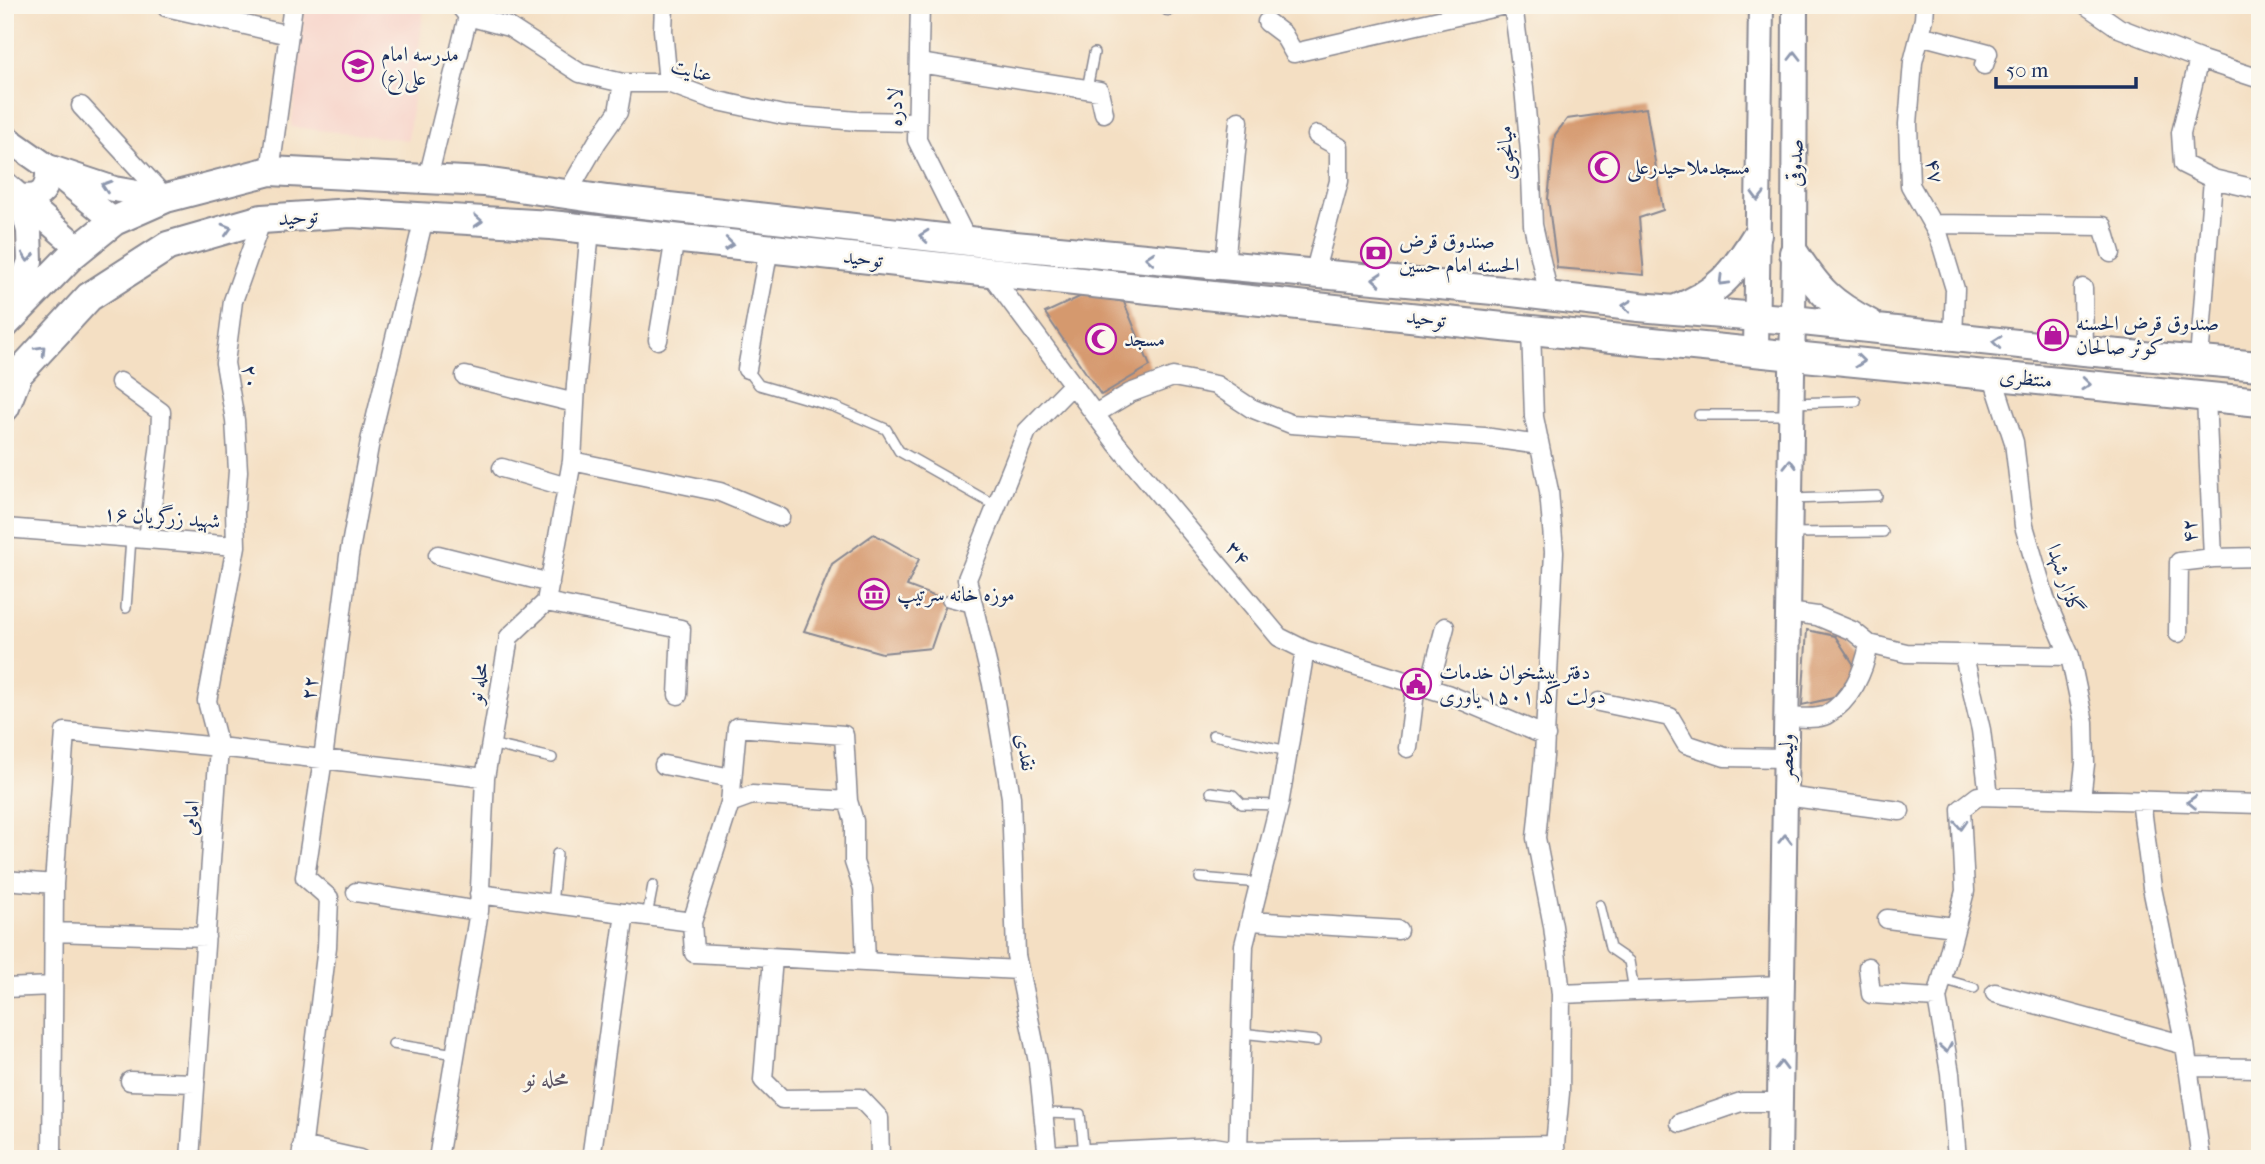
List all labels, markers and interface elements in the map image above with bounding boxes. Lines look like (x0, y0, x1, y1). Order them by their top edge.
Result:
place label: مدرسه امام علی(ع) (381, 42, 459, 96)
scale bar (1996, 46, 2136, 90)
school or university icon: مدرسه امام علی(ع) (341, 49, 375, 83)
one-way arrow (1787, 50, 1803, 61)
street label: عنایت (668, 53, 716, 88)
text: 50 m (2006, 58, 2049, 82)
street label: لادره (883, 87, 907, 127)
street label: میانجوی (1492, 125, 1521, 181)
street label: صدوقی (1783, 139, 1807, 187)
mosque icon: مسجدملاحیدرعلی (1587, 150, 1621, 184)
place label: مسجدملاحیدرعلی (1627, 155, 1750, 183)
street label: ۴۷ (1921, 157, 1949, 185)
one-way arrow (101, 180, 113, 194)
one-way arrow (1750, 191, 1766, 202)
street label: توحید (277, 204, 320, 231)
one-way arrow (472, 213, 483, 228)
one-way arrow (221, 223, 233, 238)
one-way arrow (918, 228, 930, 243)
place label: صندوق قرض الحسنه امام حسین (1399, 229, 1520, 283)
one-way arrow (723, 236, 734, 251)
bank icon: صندوق قرض الحسنه امام حسین (1359, 236, 1393, 270)
street label: توحید (842, 244, 885, 273)
one-way arrow (21, 251, 36, 263)
one-way arrow (1144, 251, 1156, 266)
one-way arrow (1371, 272, 1382, 287)
one-way arrow (1718, 272, 1731, 285)
one-way arrow (1621, 298, 1633, 313)
street label: توحید (1405, 304, 1448, 333)
place label: صندوق قرض الحسنه کوثر صالحان (2076, 311, 2219, 360)
shop icon: صندوق قرض الحسنه کوثر صالحان (2036, 318, 2070, 352)
mosque icon: مسجد (1084, 322, 1118, 356)
place label: مسجد (1124, 327, 1165, 351)
one-way arrow (1991, 335, 2002, 350)
one-way arrow (32, 345, 45, 358)
one-way arrow (1854, 354, 1866, 369)
street label: ۲۰ (237, 363, 265, 391)
street label: منتظری (1998, 363, 2054, 394)
one-way arrow (2081, 377, 2092, 392)
one-way arrow (1782, 458, 1798, 469)
street label: ۱۶ شهید زرگریان (103, 499, 221, 535)
street label: ۴۲ (2177, 518, 2201, 544)
street label: ۳۴ (1221, 536, 1255, 570)
street label: گلزار شهدا (2040, 541, 2089, 618)
museum icon: موزه خانه سرتیپ (857, 577, 891, 611)
place label: موزه خانه سرتیپ (897, 582, 1015, 610)
place label: دفتر پیشخوان خدمات دولت کد ۱۵۰۱ یاوری (1439, 660, 1606, 709)
street label: محله نو (462, 661, 494, 707)
public building icon: دفتر پیشخوان خدمات دولت کد ۱۵۰۱ یاوری (1399, 667, 1433, 701)
street label: ۲۲ (296, 674, 322, 702)
street label: نقدی (1011, 731, 1041, 773)
street label: ولیعصر (1774, 733, 1800, 783)
one-way arrow (2186, 794, 2197, 809)
street label: امامی (178, 799, 204, 837)
one-way arrow (1954, 820, 1969, 831)
one-way arrow (1777, 833, 1792, 844)
one-way arrow (1938, 1043, 1953, 1054)
one-way arrow (1773, 1060, 1789, 1071)
district label: محله نو (522, 1065, 568, 1093)

